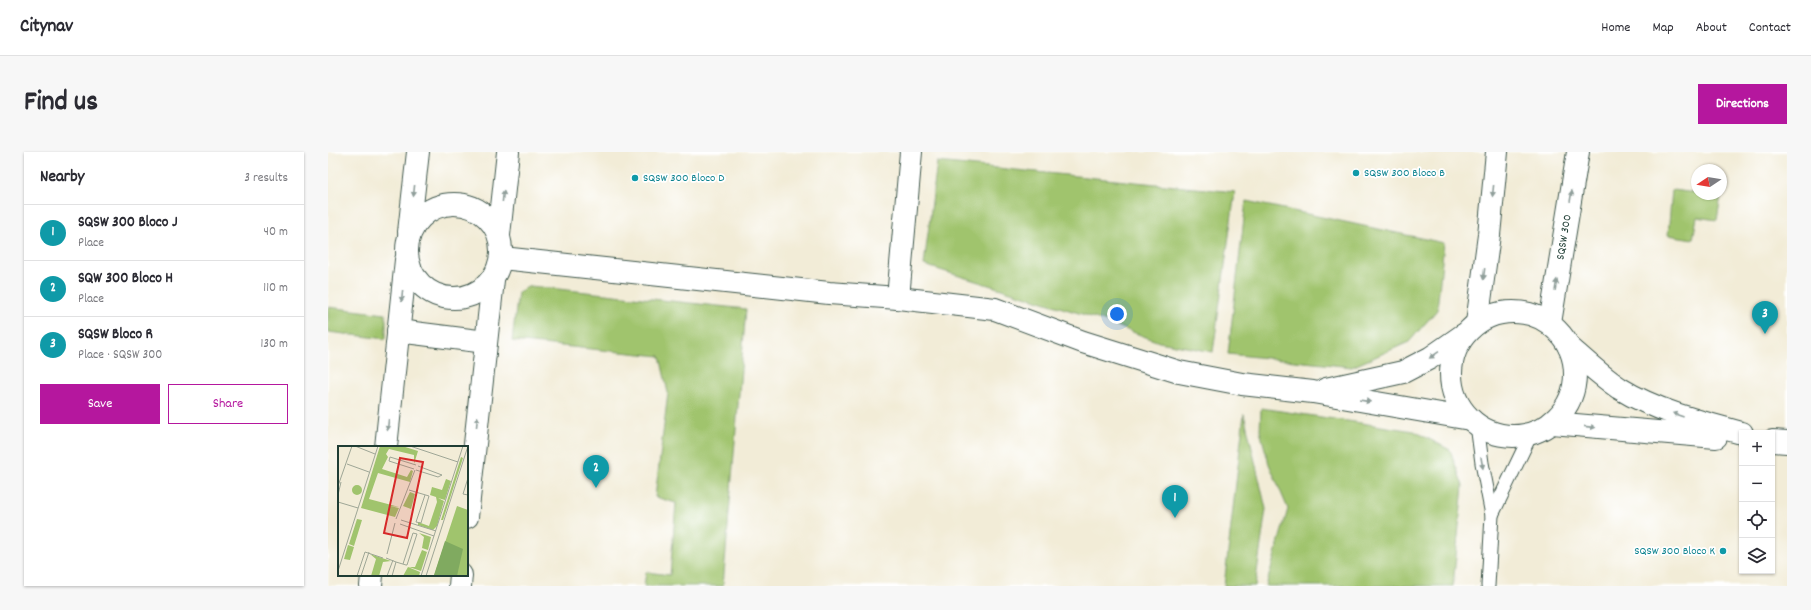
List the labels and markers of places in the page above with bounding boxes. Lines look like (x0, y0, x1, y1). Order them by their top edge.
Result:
place label: SQSW 300 Bloco B (1364, 165, 1445, 182)
marker: SQSW 300 Bloco B (1351, 168, 1361, 178)
place label: SQSW 300 Bloco D (643, 170, 724, 187)
marker: SQSW 300 Bloco D (630, 173, 640, 183)
pin: 3 (1752, 301, 1778, 334)
pin: 2 (583, 455, 609, 488)
pin: 1 (1162, 485, 1188, 518)
place label: SQSW 300 Bloco K (1634, 543, 1715, 560)
marker: SQSW 300 Bloco K (1718, 546, 1728, 556)

